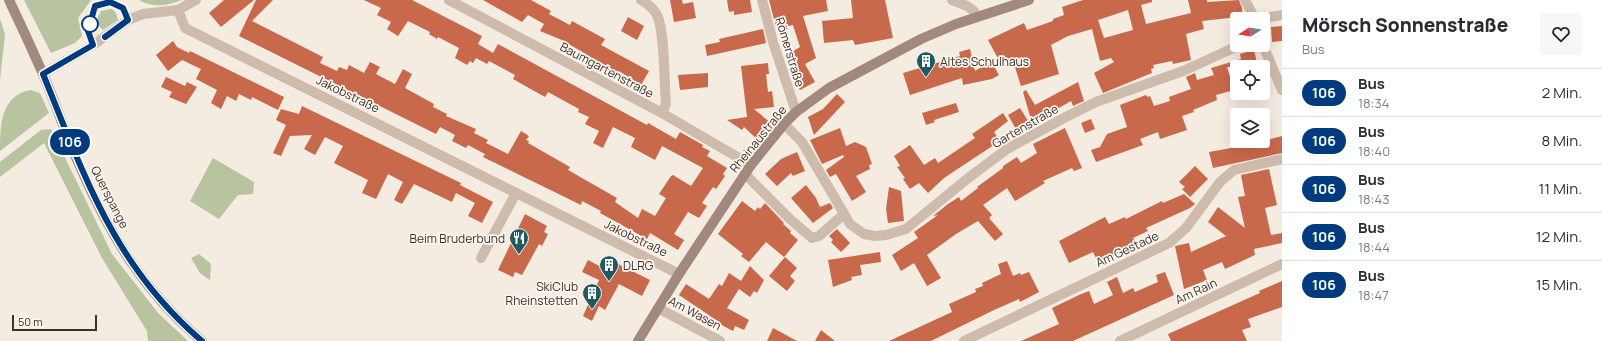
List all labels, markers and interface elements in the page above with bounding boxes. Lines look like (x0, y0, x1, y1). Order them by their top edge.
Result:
north arrow (1230, 12, 1270, 52)
map controls (1230, 12, 1270, 148)
text: Mörsch Sonnenstraße (1302, 12, 1508, 38)
button: heart (1540, 13, 1582, 55)
unlabelled marker (81, 15, 99, 33)
street label: Römerstraße (771, 15, 809, 89)
street label: Baumgartenstraße (557, 38, 657, 102)
text: Bus (1302, 40, 1325, 58)
building icon: Altes Schulhaus (915, 50, 937, 78)
place label: Altes Schulhaus (940, 53, 1029, 70)
button: locate (1230, 60, 1270, 100)
street label: Jakobstraße (314, 71, 382, 117)
text: Bus (1358, 73, 1385, 94)
text: 2 Min. (1542, 82, 1582, 103)
text: 106 (1312, 83, 1336, 102)
text: 18:34 (1358, 94, 1389, 112)
street label: Gartenstraße (989, 100, 1061, 152)
street label: Rheinaustraße (726, 102, 790, 176)
button: layers (1230, 108, 1270, 148)
text: Bus (1358, 121, 1385, 142)
line badge: 106 (47, 129, 93, 155)
text: 8 Min. (1541, 130, 1582, 151)
text: 106 (1312, 131, 1336, 150)
text: 106 (58, 132, 82, 151)
text: 18:40 (1358, 142, 1390, 160)
street label: Querspange (87, 163, 133, 231)
text: Bus (1358, 169, 1385, 190)
text: 11 Min. (1538, 178, 1582, 199)
text: 106 (1312, 179, 1336, 198)
text: 18:43 (1358, 190, 1389, 208)
street label: Jakobstraße (602, 215, 670, 261)
text: Bus (1358, 217, 1385, 238)
text: 12 Min. (1536, 226, 1582, 247)
restaurant icon: Beim Bruderbund (508, 227, 530, 255)
street label: Am Gestade (1093, 227, 1161, 271)
text: 106 (1312, 227, 1336, 246)
place label: Beim Bruderbund (410, 230, 505, 247)
text: 18:44 (1358, 238, 1390, 256)
building icon: DLRG (598, 254, 620, 282)
place label: DLRG (623, 257, 654, 274)
text: Bus (1358, 265, 1385, 286)
street label: Am Rain (1172, 274, 1220, 308)
text: 15 Min. (1536, 274, 1582, 295)
text: 106 (1312, 275, 1336, 294)
place label: SkiClub Rheinstetten (506, 278, 578, 309)
building icon: SkiClub Rheinstetten (581, 282, 603, 310)
text: 18:47 (1358, 286, 1389, 304)
street label: Am Wasen (665, 292, 725, 334)
scale bar (12, 313, 97, 332)
text: 50 m (18, 314, 43, 329)

